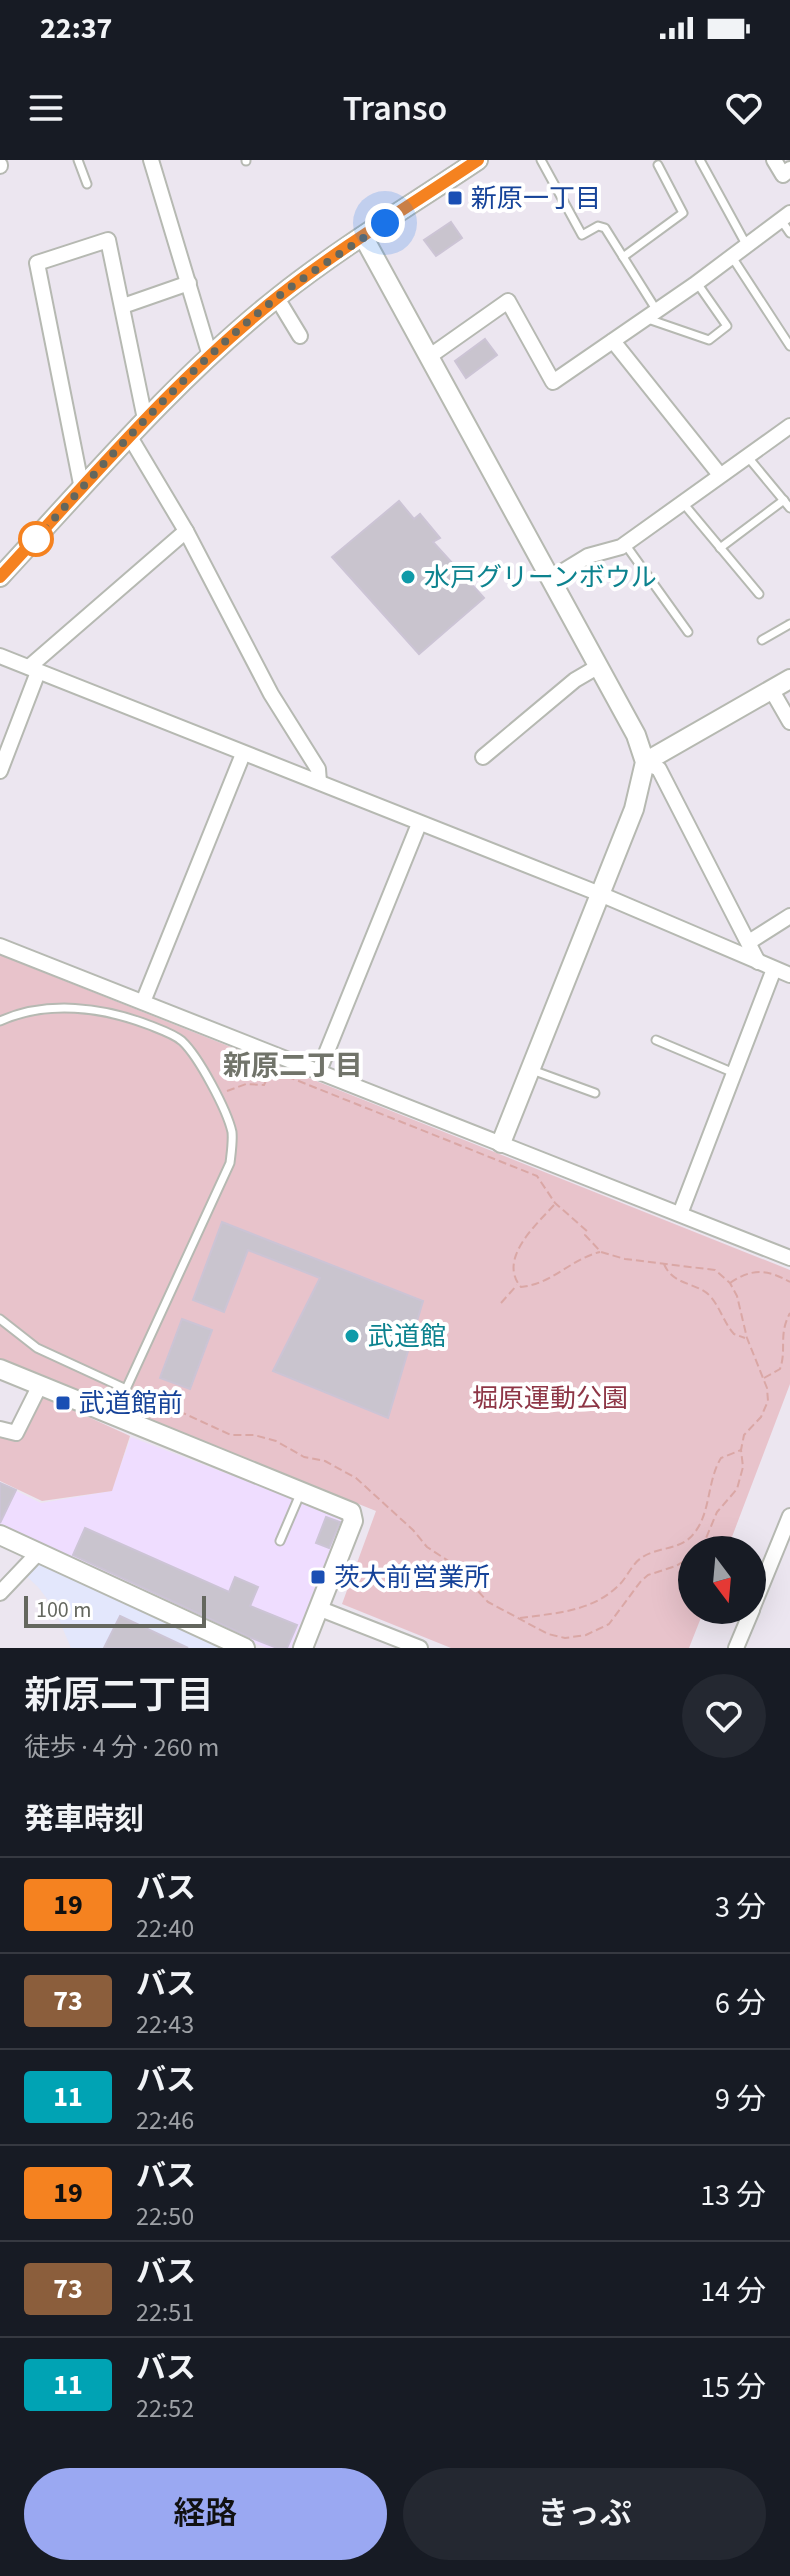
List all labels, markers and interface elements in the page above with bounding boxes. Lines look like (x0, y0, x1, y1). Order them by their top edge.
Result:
text: 22:37 (40, 7, 112, 50)
text: Transo (343, 83, 447, 134)
icon: menu (24, 86, 68, 130)
icon: heart (722, 86, 766, 130)
place label: 新原一丁目 (471, 180, 601, 217)
marker: 新原一丁目 (446, 189, 464, 207)
your location (365, 203, 405, 243)
unlabelled marker (19, 522, 53, 556)
place label: 水戸グリーンボウル (424, 559, 657, 596)
marker: 水戸グリーンボウル (399, 568, 417, 586)
district label: 新原二丁目 (223, 1046, 363, 1086)
place label: 武道館 (368, 1318, 446, 1355)
marker: 武道館 (343, 1327, 361, 1345)
park label: 堀原運動公園 (472, 1380, 628, 1417)
place label: 武道館前 (79, 1385, 183, 1422)
marker: 武道館前 (54, 1394, 72, 1412)
north arrow (678, 1536, 766, 1624)
map controls (678, 1536, 766, 1624)
place label: 茨大前営業所 (334, 1559, 490, 1596)
marker: 茨大前営業所 (309, 1568, 327, 1586)
scale bar (24, 1592, 206, 1628)
text: 100 m (36, 1594, 91, 1626)
text: 新原二丁目 (24, 1669, 214, 1723)
button: heart (682, 1674, 766, 1758)
text: 徒歩 · 4 分 · 260 m (24, 1729, 219, 1766)
text: 発車時刻 (24, 1798, 144, 1841)
text: バス (136, 1867, 196, 1910)
text: 19 (53, 1885, 83, 1925)
text: 3 分 (715, 1886, 766, 1929)
text: 22:40 (136, 1910, 194, 1947)
text: バス (136, 1963, 196, 2006)
text: 73 (53, 1981, 83, 2021)
text: 6 分 (715, 1982, 766, 2025)
text: 22:43 (136, 2006, 194, 2043)
text: バス (136, 2059, 196, 2102)
text: 11 (53, 2077, 83, 2117)
text: 9 分 (715, 2078, 766, 2121)
text: 22:46 (136, 2102, 194, 2139)
text: バス (136, 2155, 196, 2198)
text: 19 (53, 2173, 83, 2213)
text: 13 分 (700, 2174, 766, 2217)
text: 22:50 (136, 2198, 194, 2235)
text: バス (136, 2251, 196, 2294)
text: 73 (53, 2269, 83, 2309)
text: 14 分 (700, 2270, 766, 2313)
text: 22:51 (136, 2294, 194, 2331)
text: バス (136, 2347, 196, 2390)
text: 11 (53, 2365, 83, 2405)
text: 15 分 (700, 2366, 766, 2409)
text: 22:52 (136, 2390, 194, 2427)
button: 経路 (24, 2468, 387, 2560)
button: きっぷ (403, 2468, 766, 2560)

